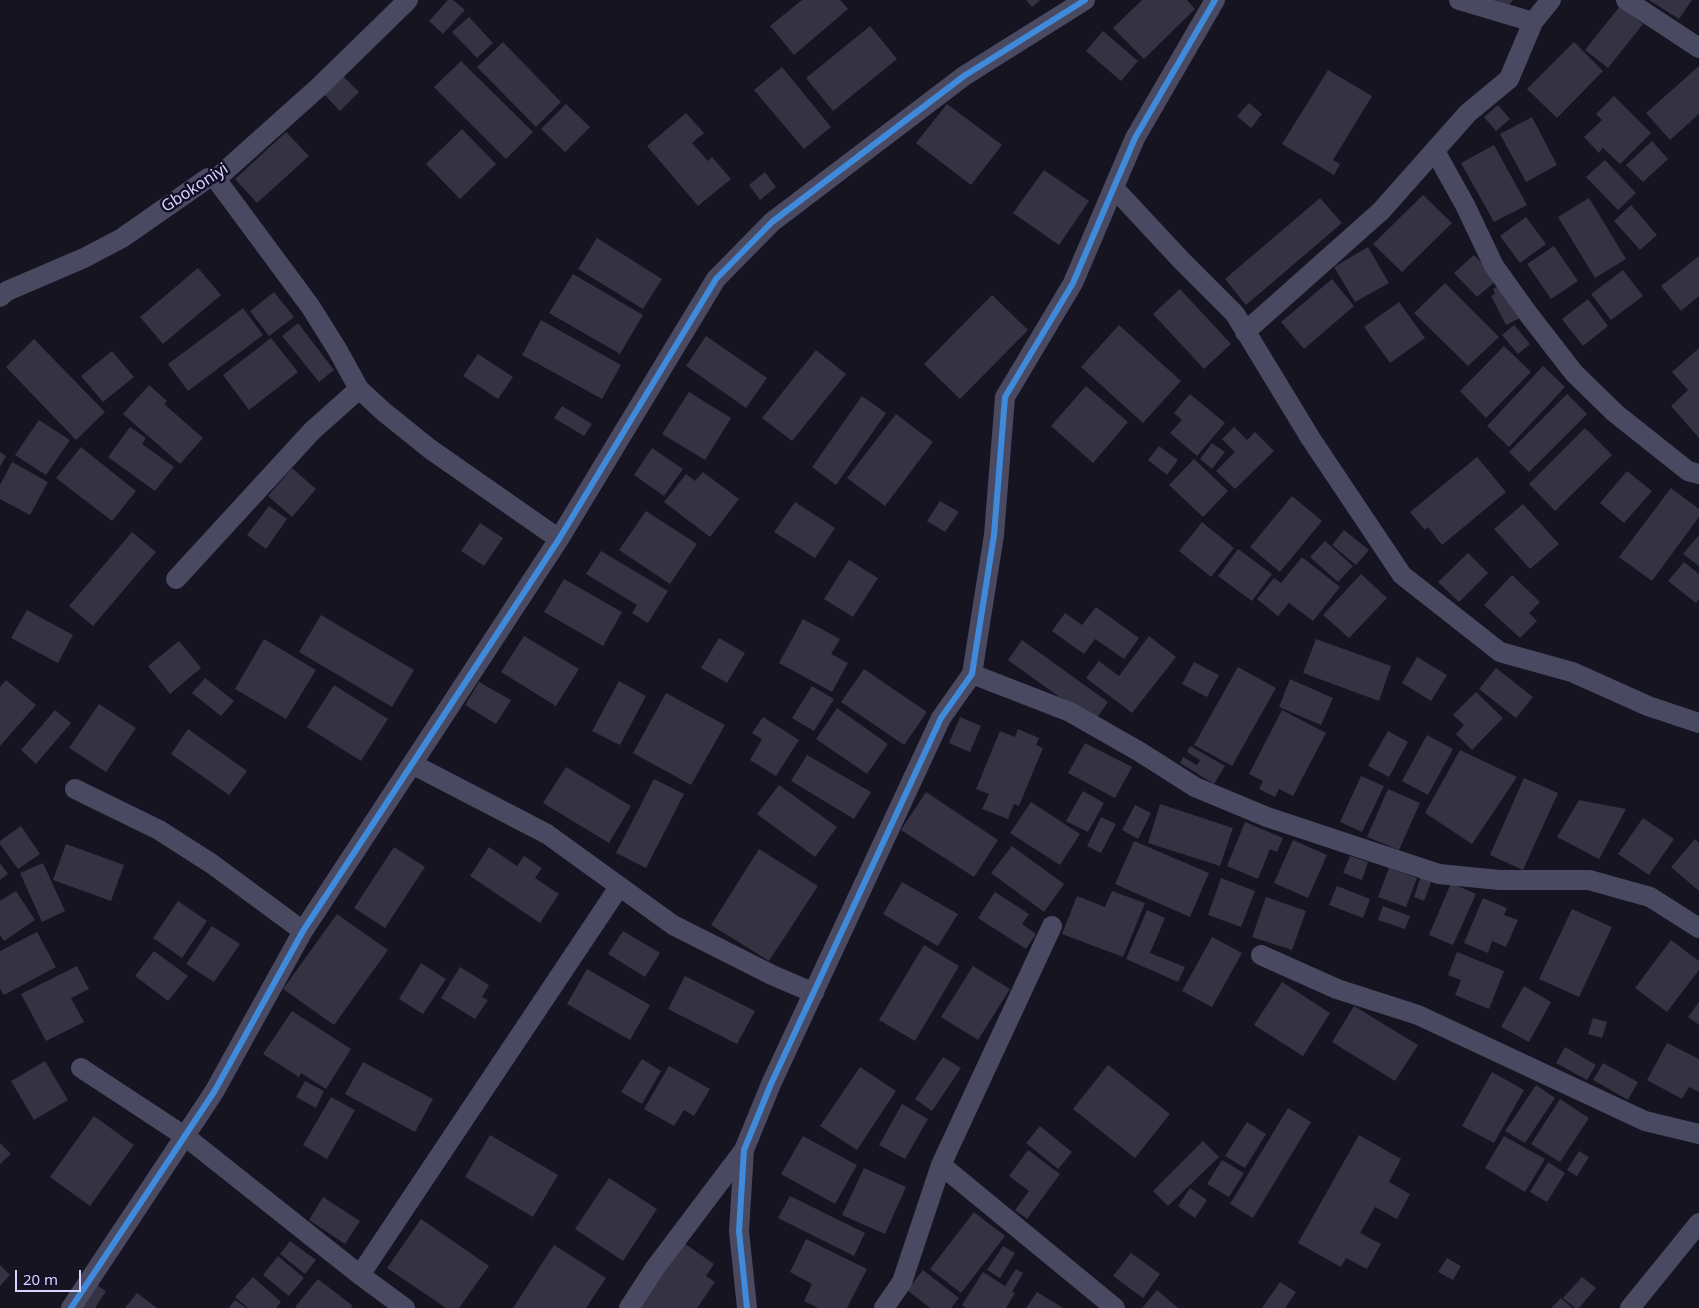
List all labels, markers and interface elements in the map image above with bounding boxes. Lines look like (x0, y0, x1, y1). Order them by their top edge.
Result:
street label: Gbokoniyi (158, 159, 232, 217)
scale bar (18, 1260, 84, 1292)
text: 20 m (23, 1269, 58, 1289)

